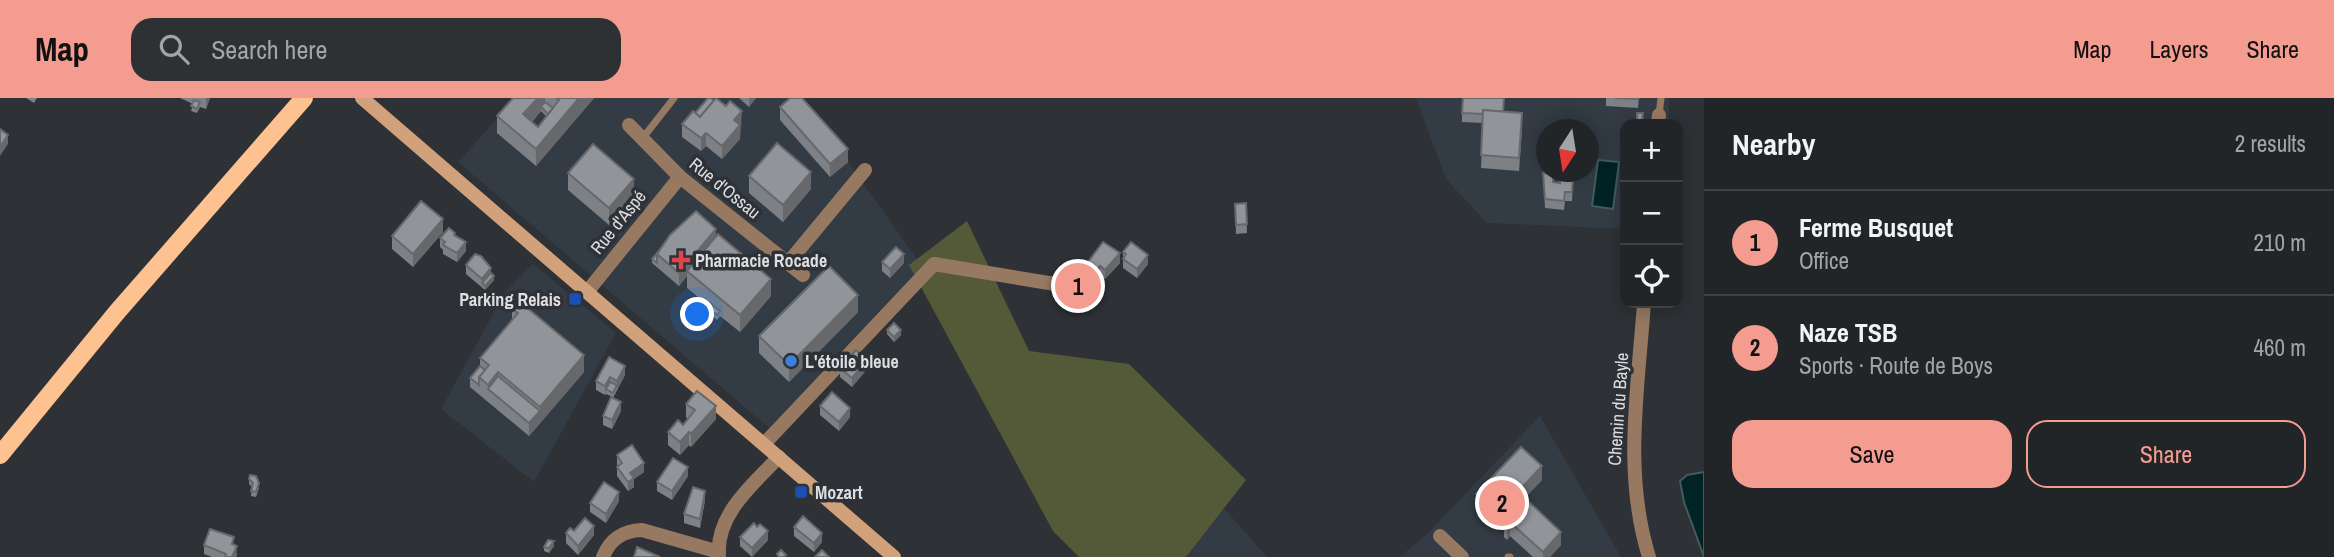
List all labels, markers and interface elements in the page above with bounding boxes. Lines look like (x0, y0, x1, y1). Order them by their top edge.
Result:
search box (131, 18, 621, 81)
text: Map (35, 27, 89, 71)
icon: search (155, 30, 193, 68)
text: Search here (211, 32, 327, 67)
text: Map (2073, 33, 2111, 65)
text: Layers (2149, 33, 2208, 65)
text: Share (2246, 33, 2299, 65)
north arrow (1536, 119, 1599, 182)
map controls (1620, 119, 1683, 308)
button: + (1620, 119, 1683, 182)
text: Nearby (1732, 124, 1815, 164)
text: 2 results (2235, 128, 2306, 159)
street label: Rue d'Ossau (684, 152, 766, 224)
button: − (1620, 182, 1683, 245)
street label: Rue d'Aspé (584, 185, 652, 259)
text: Ferme Busquet (1799, 210, 1953, 245)
text: 1 (1750, 227, 1760, 258)
text: 210 m (2254, 227, 2306, 258)
button: locate (1620, 245, 1683, 308)
text: Office (1799, 245, 1849, 276)
place label: Pharmacie Rocade (695, 248, 827, 273)
marker: Pharmacie Rocade (673, 252, 689, 268)
pin: 1 (1055, 260, 1101, 312)
place label: Parking Relais (459, 287, 561, 312)
marker: Parking Relais (567, 291, 583, 307)
your location (680, 297, 714, 331)
text: Naze TSB (1799, 315, 1897, 350)
text: 2 (1750, 332, 1760, 363)
text: 460 m (2254, 332, 2306, 363)
place label: L'étoile bleue (805, 349, 899, 374)
text: Sports · Route de Boys (1799, 350, 1993, 381)
street label: Chemin du Bayle (1602, 352, 1634, 466)
marker: L'étoile bleue (783, 353, 799, 369)
button: Save (1732, 420, 2012, 488)
button: Share (2026, 420, 2306, 488)
pin: 2 (1479, 477, 1525, 529)
place label: Mozart (815, 480, 863, 505)
marker: Mozart (793, 484, 809, 500)

